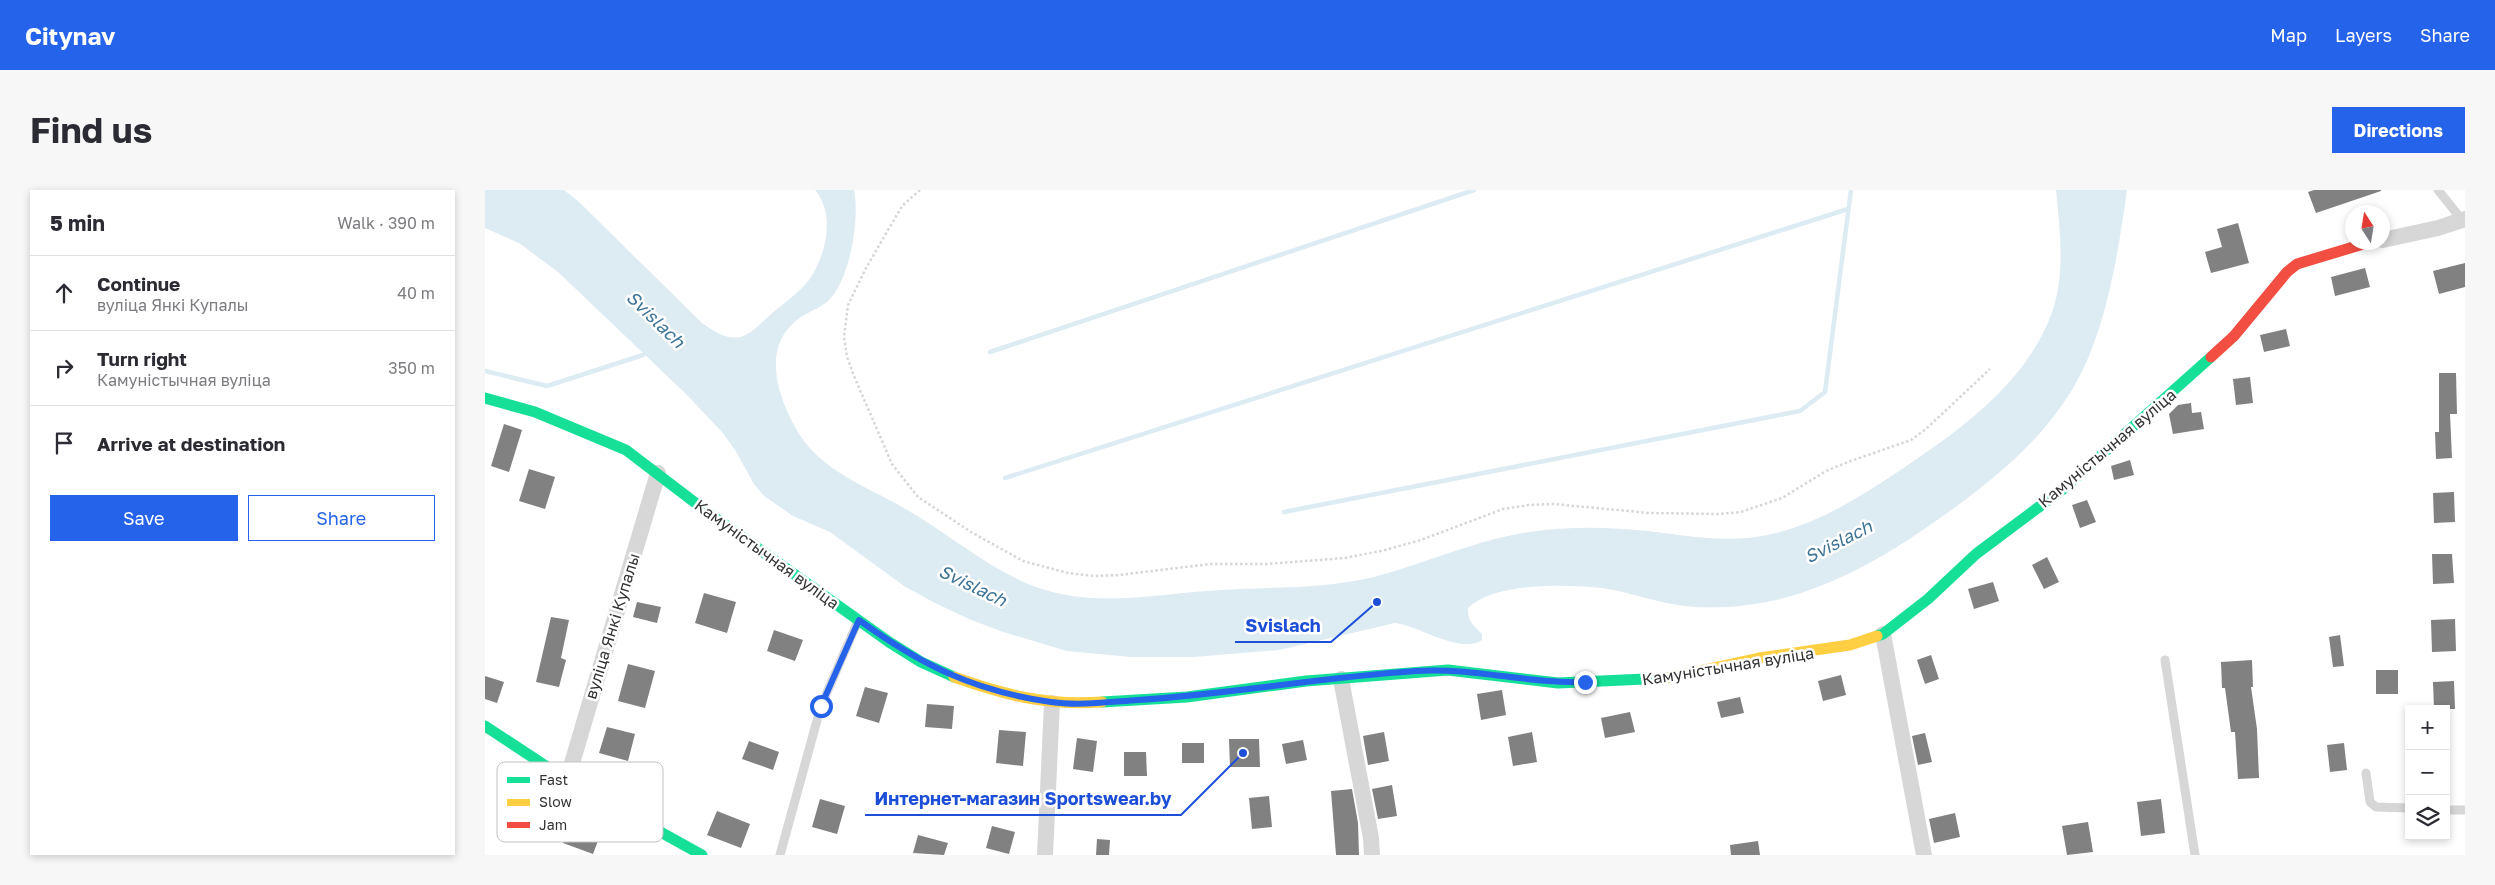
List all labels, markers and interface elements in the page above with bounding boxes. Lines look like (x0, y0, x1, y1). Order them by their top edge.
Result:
text: Citynav (25, 21, 115, 50)
text: Map (2270, 24, 2307, 46)
text: Layers (2335, 24, 2392, 46)
text: Share (2420, 24, 2470, 46)
button: Directions (2332, 107, 2465, 153)
text: Find us (30, 109, 152, 151)
north arrow (2345, 205, 2390, 250)
text: 5 min (50, 210, 105, 236)
text: Walk · 390 m (337, 213, 435, 233)
text: Continue (97, 272, 180, 295)
icon: ahead (50, 279, 78, 307)
text: 40 m (397, 283, 435, 303)
water label: Svislach (622, 286, 690, 353)
text: вуліца Янкі Купалы (97, 295, 249, 315)
text: Turn right (97, 347, 187, 370)
icon: right (50, 354, 78, 382)
text: 350 m (388, 358, 435, 378)
text: Камуністычная вуліца (97, 370, 271, 390)
street label: Камуністычная вуліца (2034, 384, 2180, 512)
icon: arrive (50, 429, 78, 457)
text: Arrive at destination (97, 432, 285, 455)
button: Save (50, 495, 238, 541)
button: Share (248, 495, 435, 541)
street label: Камуністычная вуліца (691, 495, 843, 613)
water label: Svislach (1801, 514, 1876, 567)
street label: вуліца Янкі Купалы (580, 551, 644, 701)
water label: Svislach (936, 559, 1011, 611)
callout: Svislach (1235, 609, 1331, 642)
text: Svislach (1245, 614, 1321, 636)
street label: Камуністычная вуліца (1641, 643, 1815, 689)
route end (1574, 671, 1597, 694)
route start (810, 695, 833, 718)
map controls (2405, 705, 2450, 840)
button: + (2405, 705, 2450, 750)
button: − (2405, 750, 2450, 795)
legend (497, 762, 663, 842)
text: Fast (539, 771, 568, 788)
callout: Интернет-магазин Sportswear.by (865, 782, 1181, 815)
text: Интернет-магазин Sportswear.by (875, 787, 1172, 809)
text: Slow (539, 793, 572, 810)
button: layers (2405, 795, 2450, 840)
text: Jam (539, 816, 567, 833)

